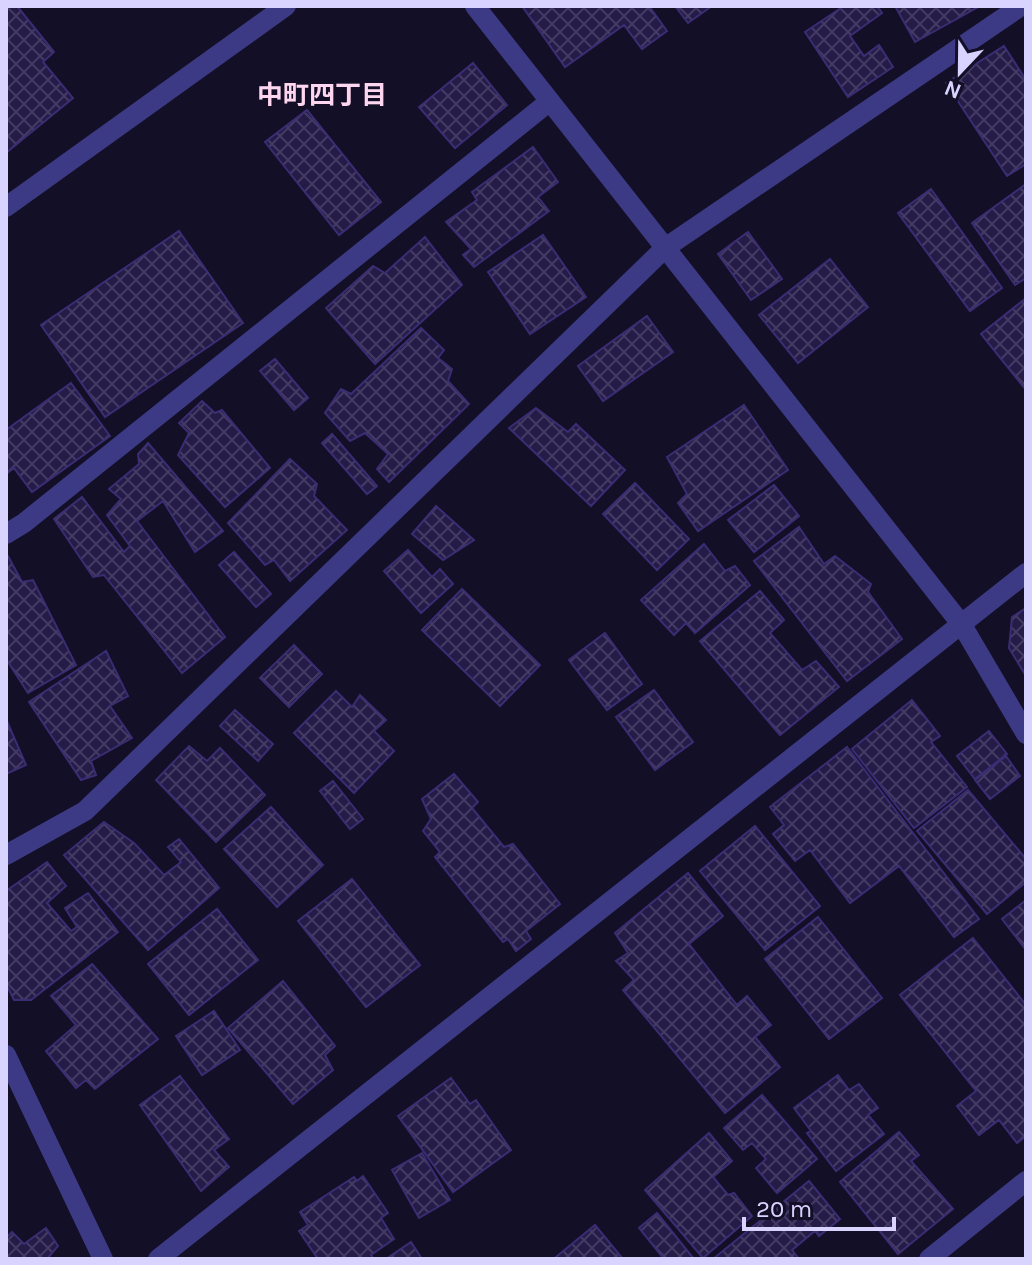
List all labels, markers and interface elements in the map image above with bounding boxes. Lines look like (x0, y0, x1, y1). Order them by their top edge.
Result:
north arrow (920, 32, 1000, 112)
text: N (941, 75, 965, 105)
district label: 中町四丁目 (257, 80, 387, 111)
scale bar (744, 1181, 894, 1231)
text: 20 m (756, 1195, 812, 1223)

